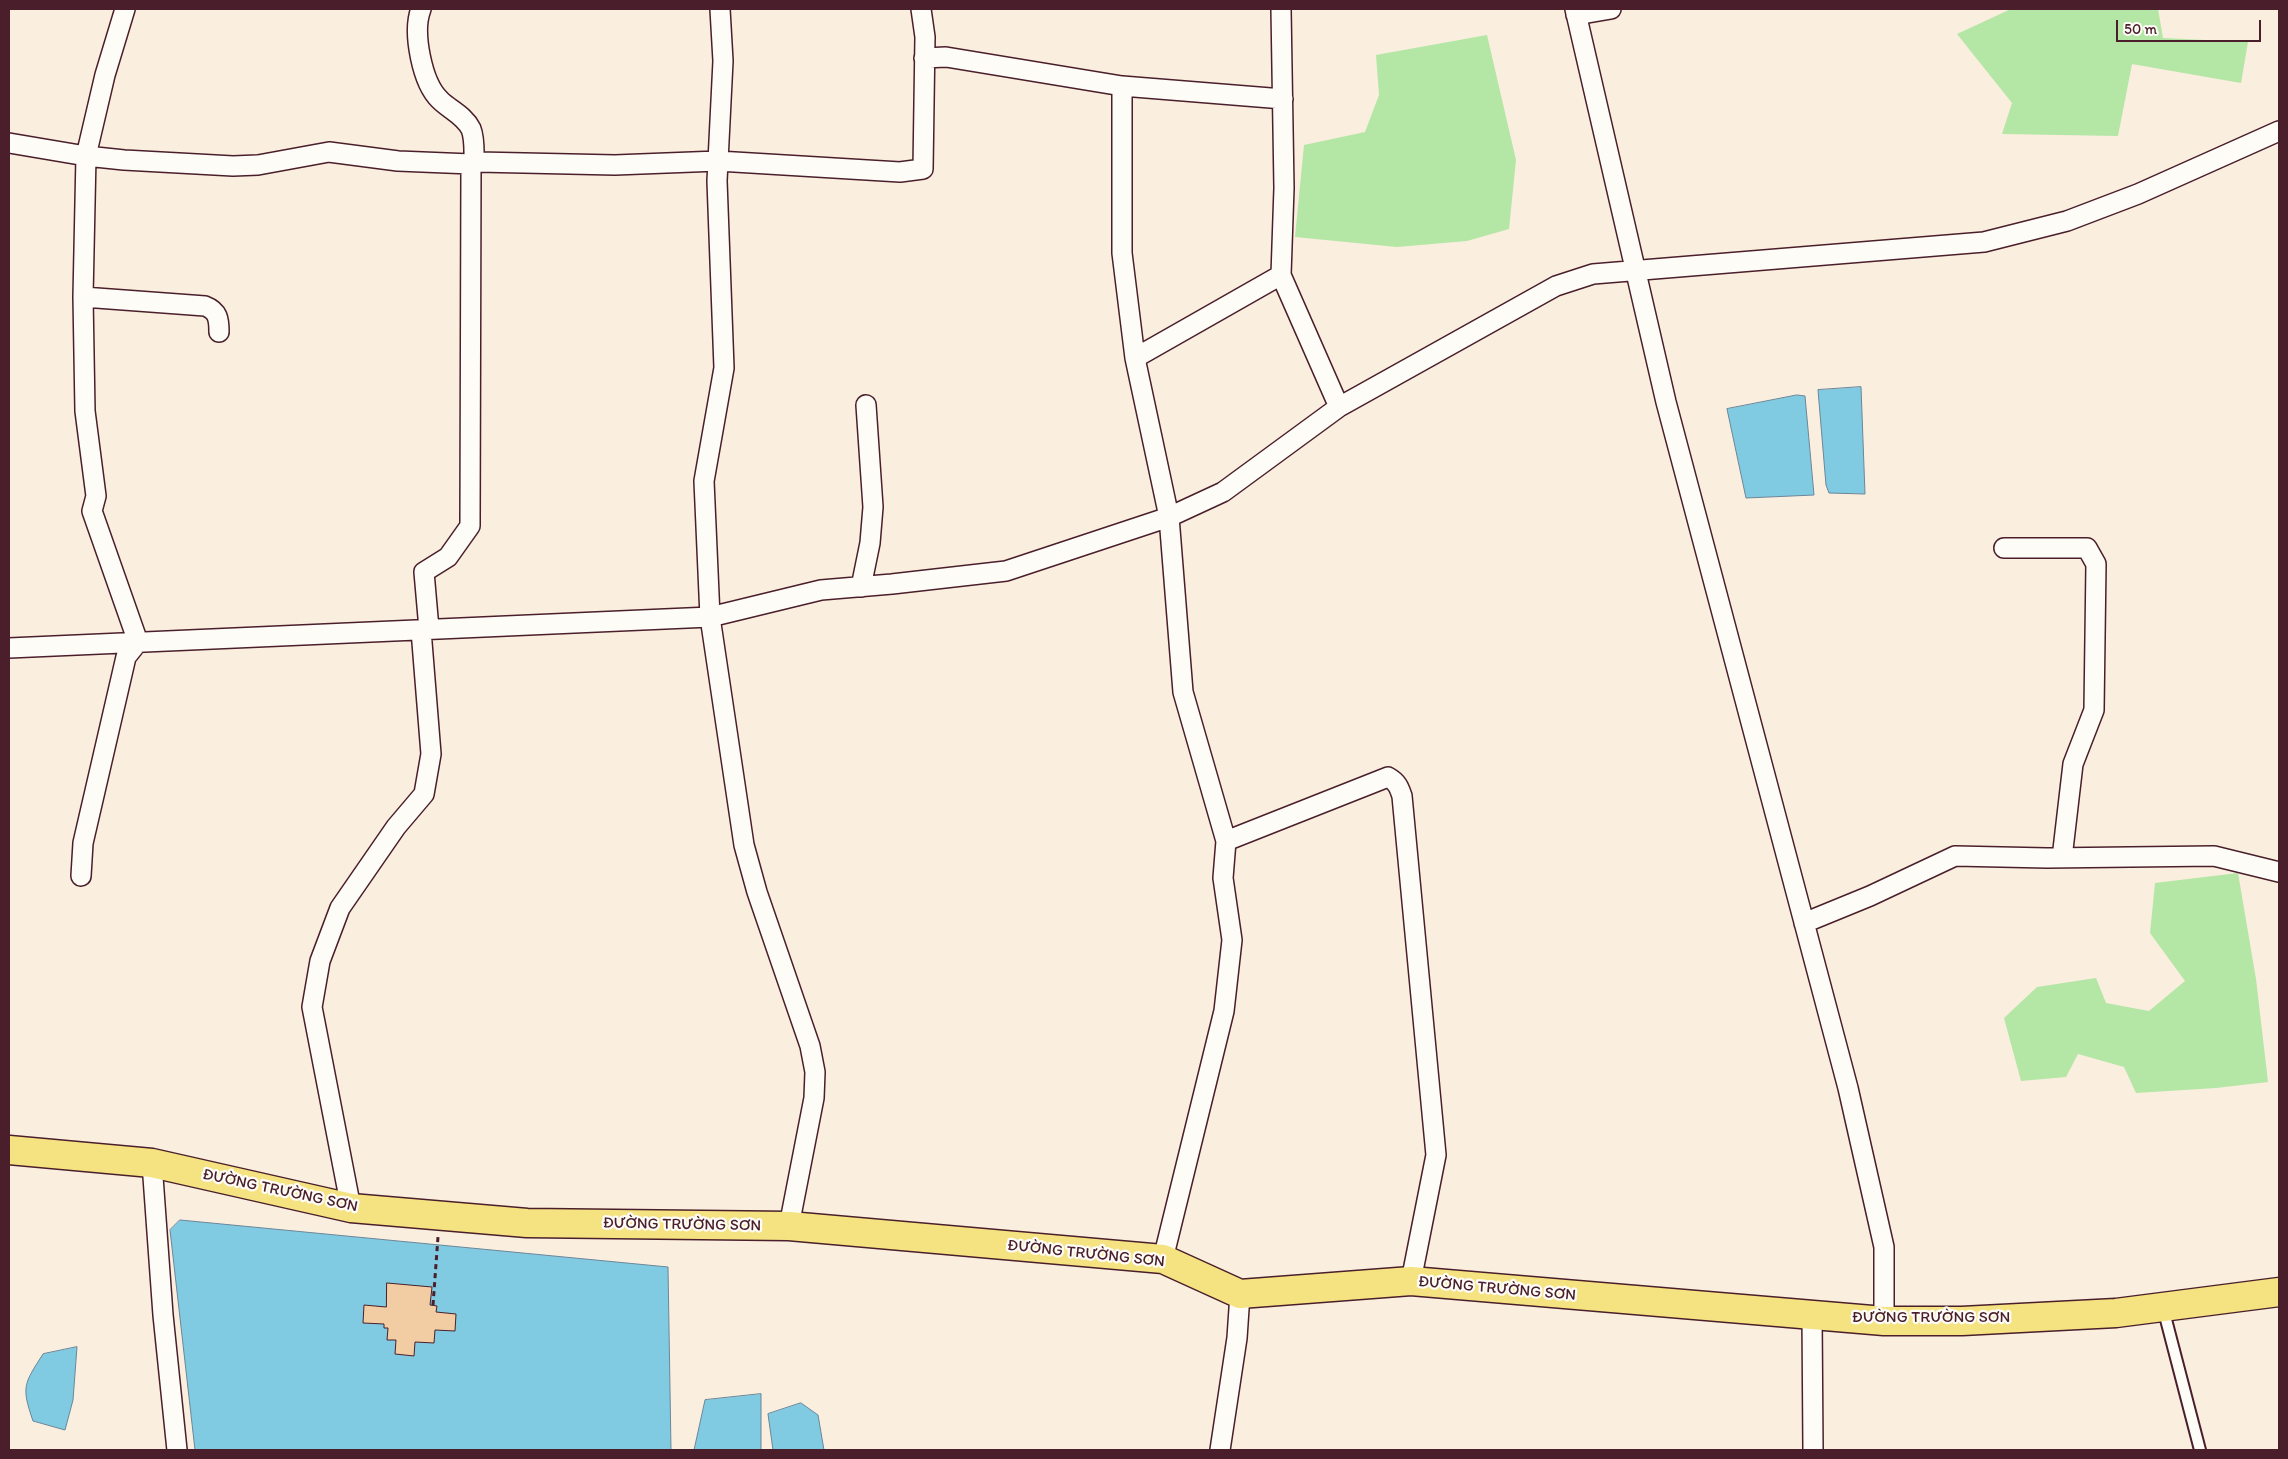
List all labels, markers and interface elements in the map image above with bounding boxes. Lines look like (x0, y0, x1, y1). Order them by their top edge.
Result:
scale bar (2118, 10, 2263, 42)
text: 50 m (2124, 20, 2157, 38)
street label: ĐƯỜNG TRƯỜNG SƠN (201, 1165, 359, 1217)
street label: ĐƯỜNG TRƯỜNG SƠN (603, 1214, 761, 1236)
street label: ĐƯỜNG TRƯỜNG SƠN (1006, 1236, 1166, 1272)
street label: ĐƯỜNG TRƯỜNG SƠN (1417, 1273, 1577, 1305)
street label: ĐƯỜNG TRƯỜNG SƠN (1852, 1308, 2010, 1328)

